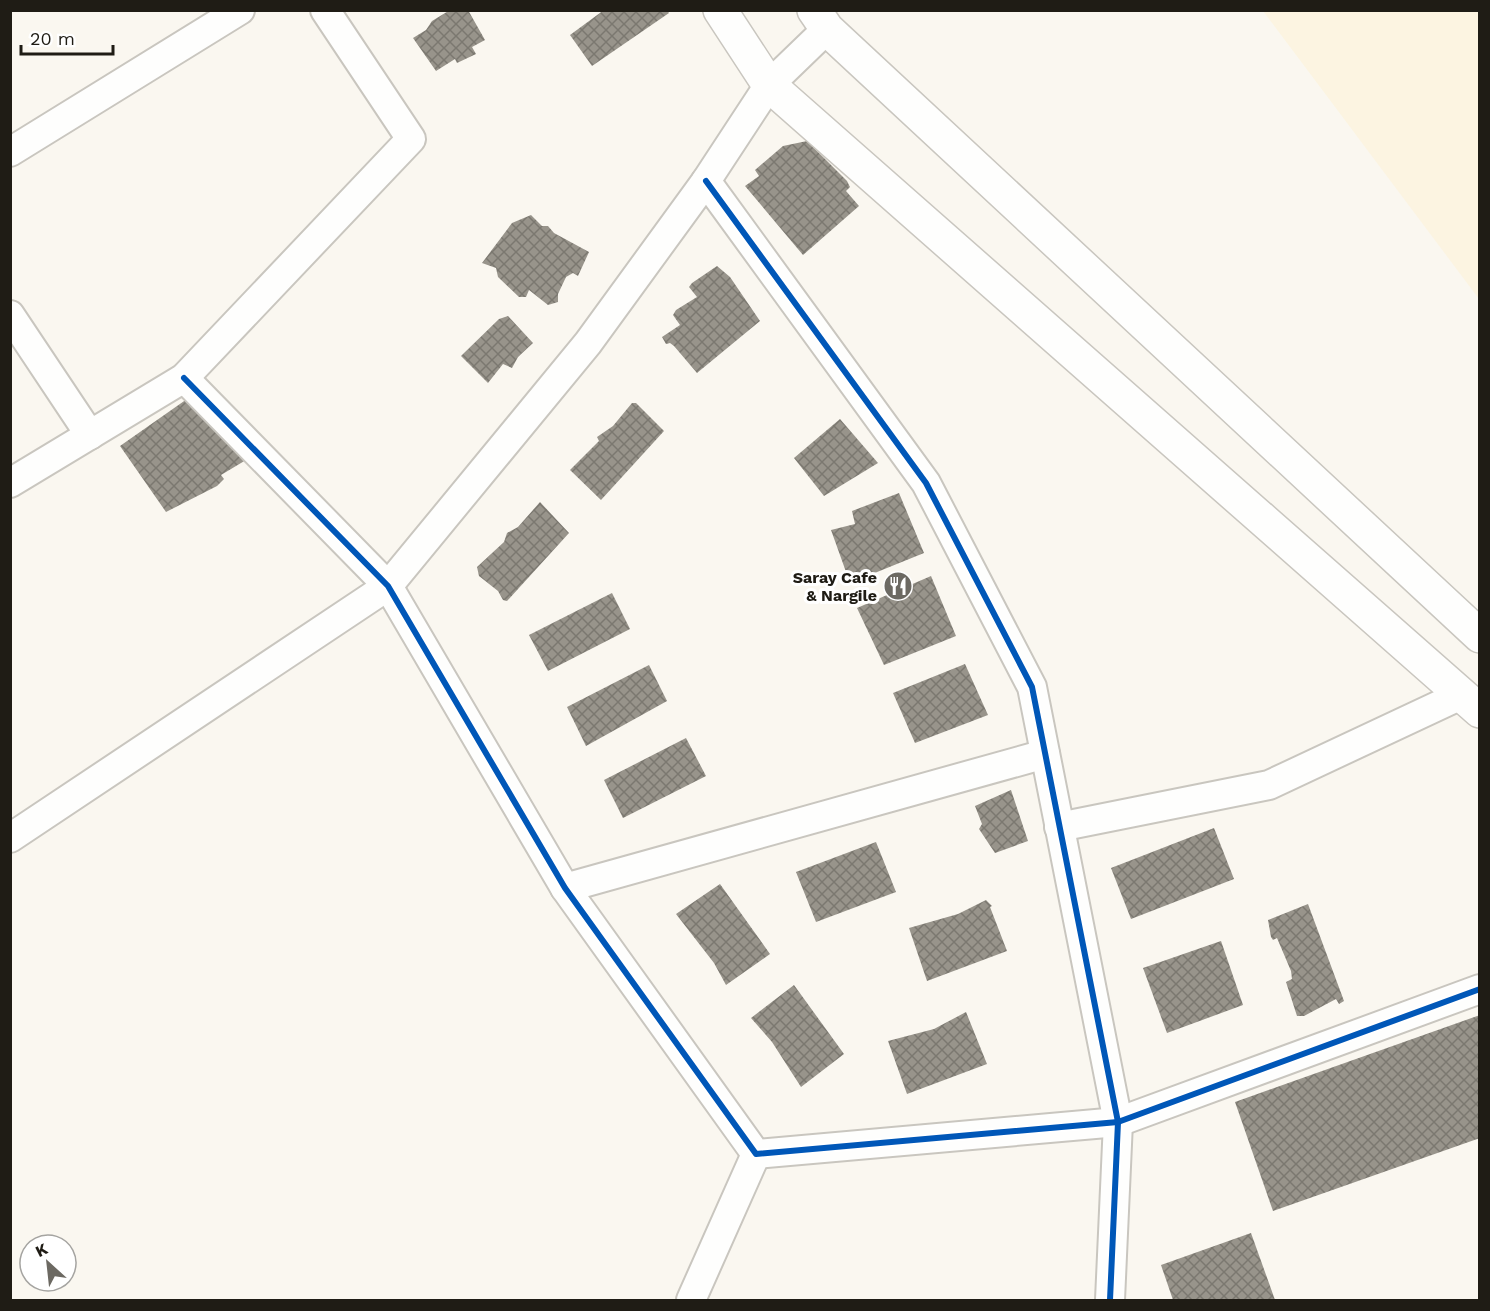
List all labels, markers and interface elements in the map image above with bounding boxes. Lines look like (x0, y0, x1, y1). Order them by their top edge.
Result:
scale bar (21, 18, 112, 56)
text: 20 m (30, 28, 75, 49)
place label: Saray Cafe & Nargile (793, 568, 877, 605)
restaurant icon: Saray Cafe & Nargile (882, 570, 914, 602)
north arrow (18, 1233, 78, 1293)
text: K (32, 1239, 51, 1261)

